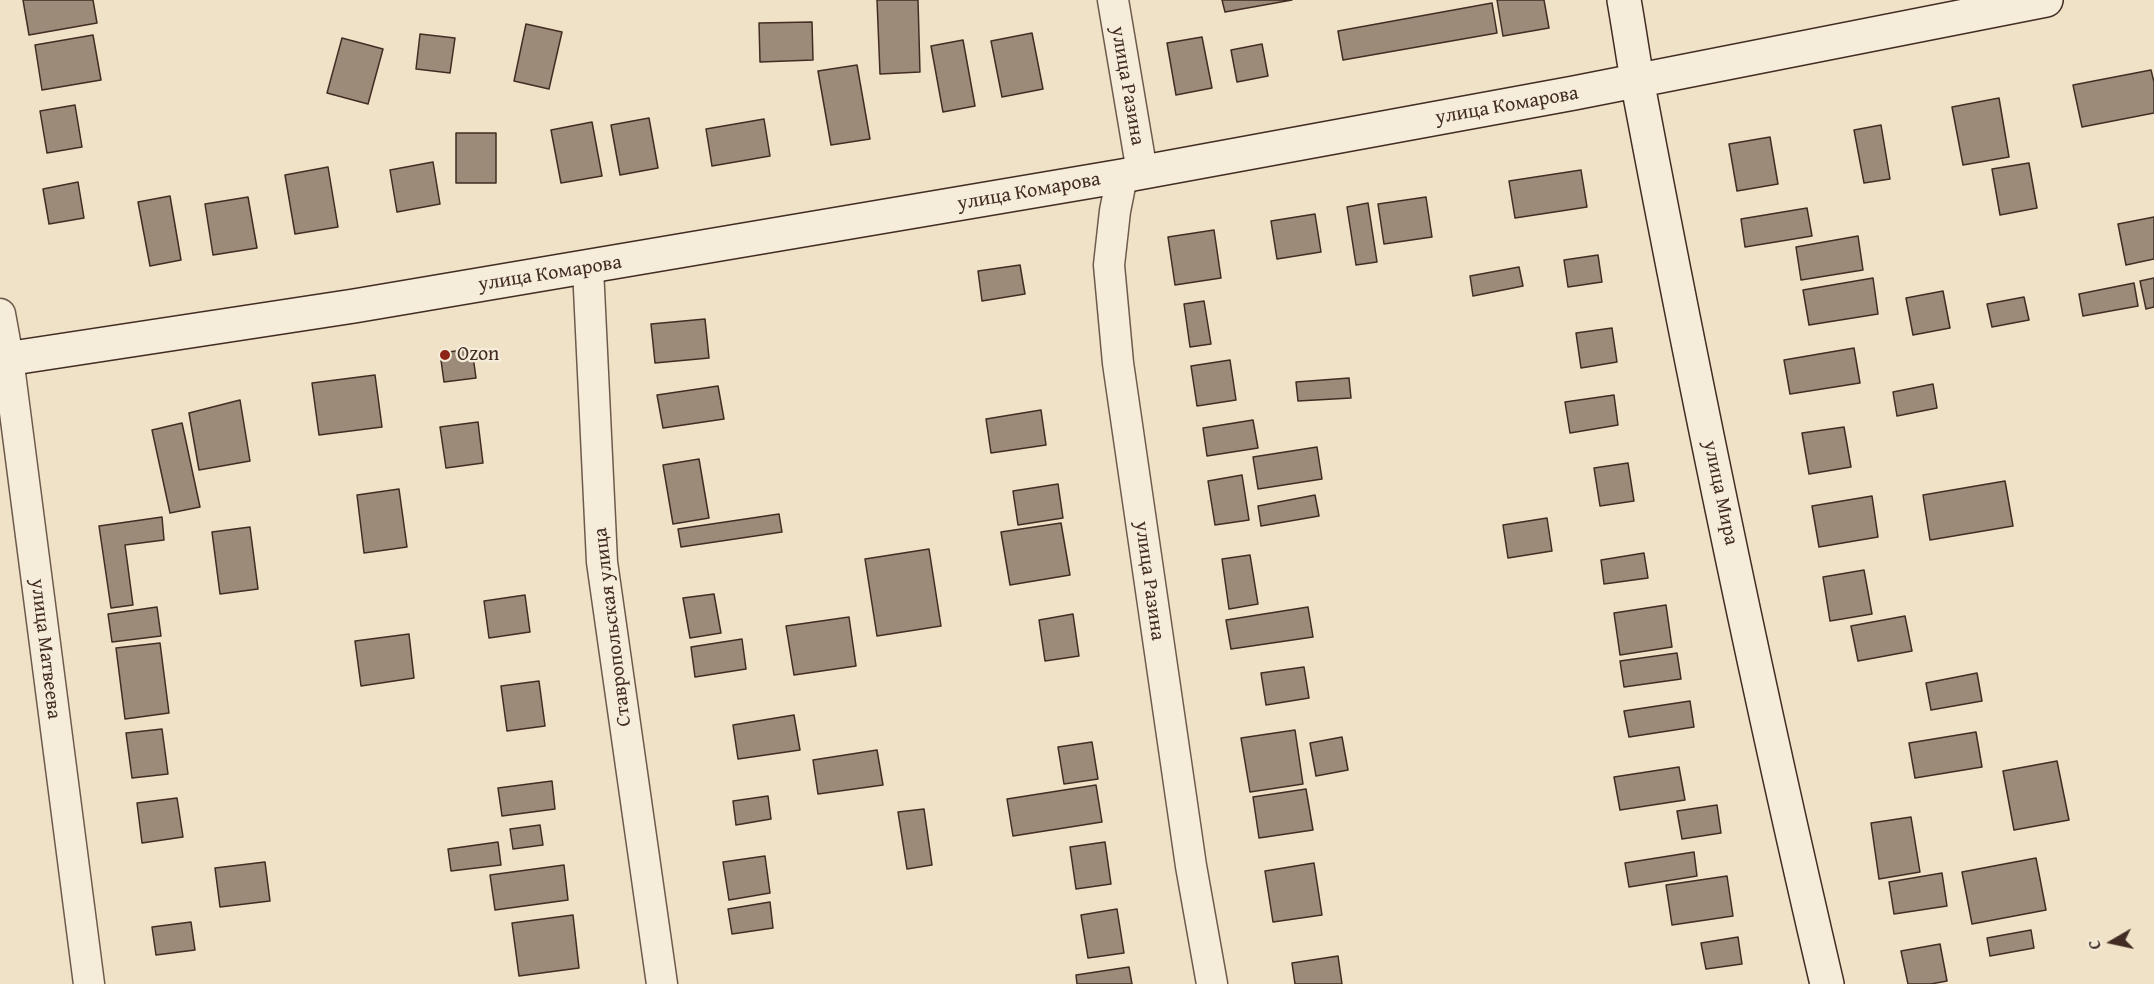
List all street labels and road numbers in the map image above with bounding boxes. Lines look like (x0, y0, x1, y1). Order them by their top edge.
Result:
street label: улица Разина (1105, 25, 1149, 147)
street label: улица Комарова (1434, 82, 1580, 130)
street label: улица Комарова (956, 168, 1102, 216)
street label: улица Комарова (477, 251, 623, 297)
street label: улица Мира (1697, 439, 1743, 547)
street label: улица Разина (1129, 520, 1169, 642)
street label: Ставропольская улица (589, 526, 637, 728)
street label: улица Матвеева (24, 578, 66, 720)

